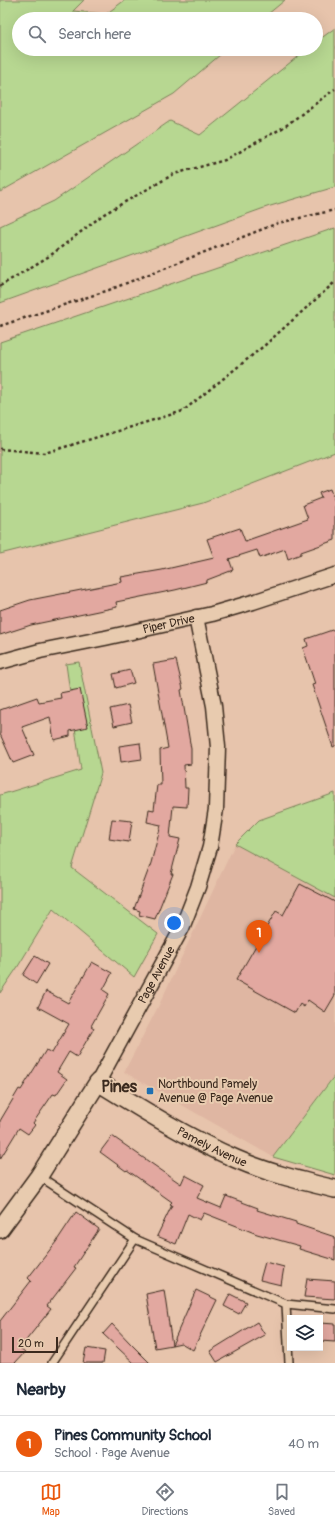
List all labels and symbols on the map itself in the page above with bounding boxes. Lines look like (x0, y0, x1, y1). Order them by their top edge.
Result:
street label: Piper Drive (141, 611, 196, 637)
your location (164, 913, 184, 933)
pin: 1 (246, 920, 272, 953)
street label: Page Avenue (135, 943, 178, 1006)
district label: Pines (101, 1077, 138, 1097)
place label: Northbound Pamely Avenue @ Page Avenue (158, 1077, 273, 1106)
marker: Northbound Pamely Avenue @ Page Avenue (145, 1086, 155, 1096)
street label: Pamely Avenue (174, 1123, 249, 1170)
scale bar (12, 1335, 58, 1354)

